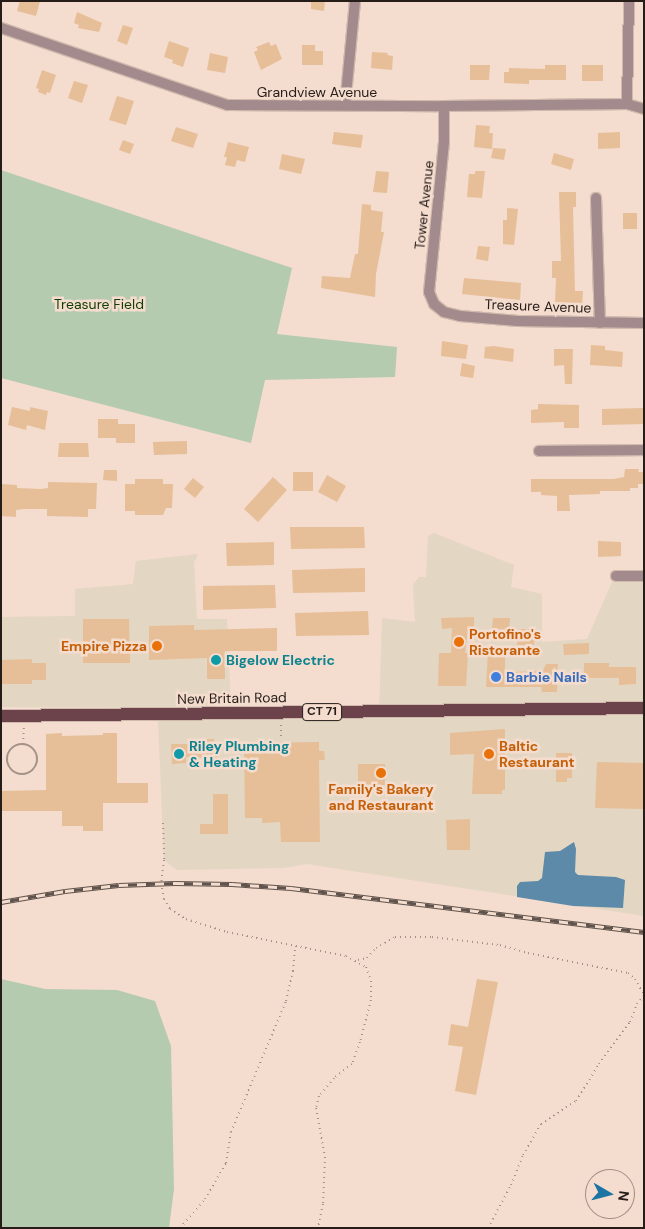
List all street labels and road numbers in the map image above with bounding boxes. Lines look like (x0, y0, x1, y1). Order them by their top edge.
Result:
street label: Grandview Avenue (257, 84, 377, 100)
street label: Tower Avenue (411, 160, 437, 250)
street label: Treasure Avenue (484, 296, 592, 316)
street label: New Britain Road (177, 689, 287, 707)
road number: CT 71 (302, 702, 342, 722)

